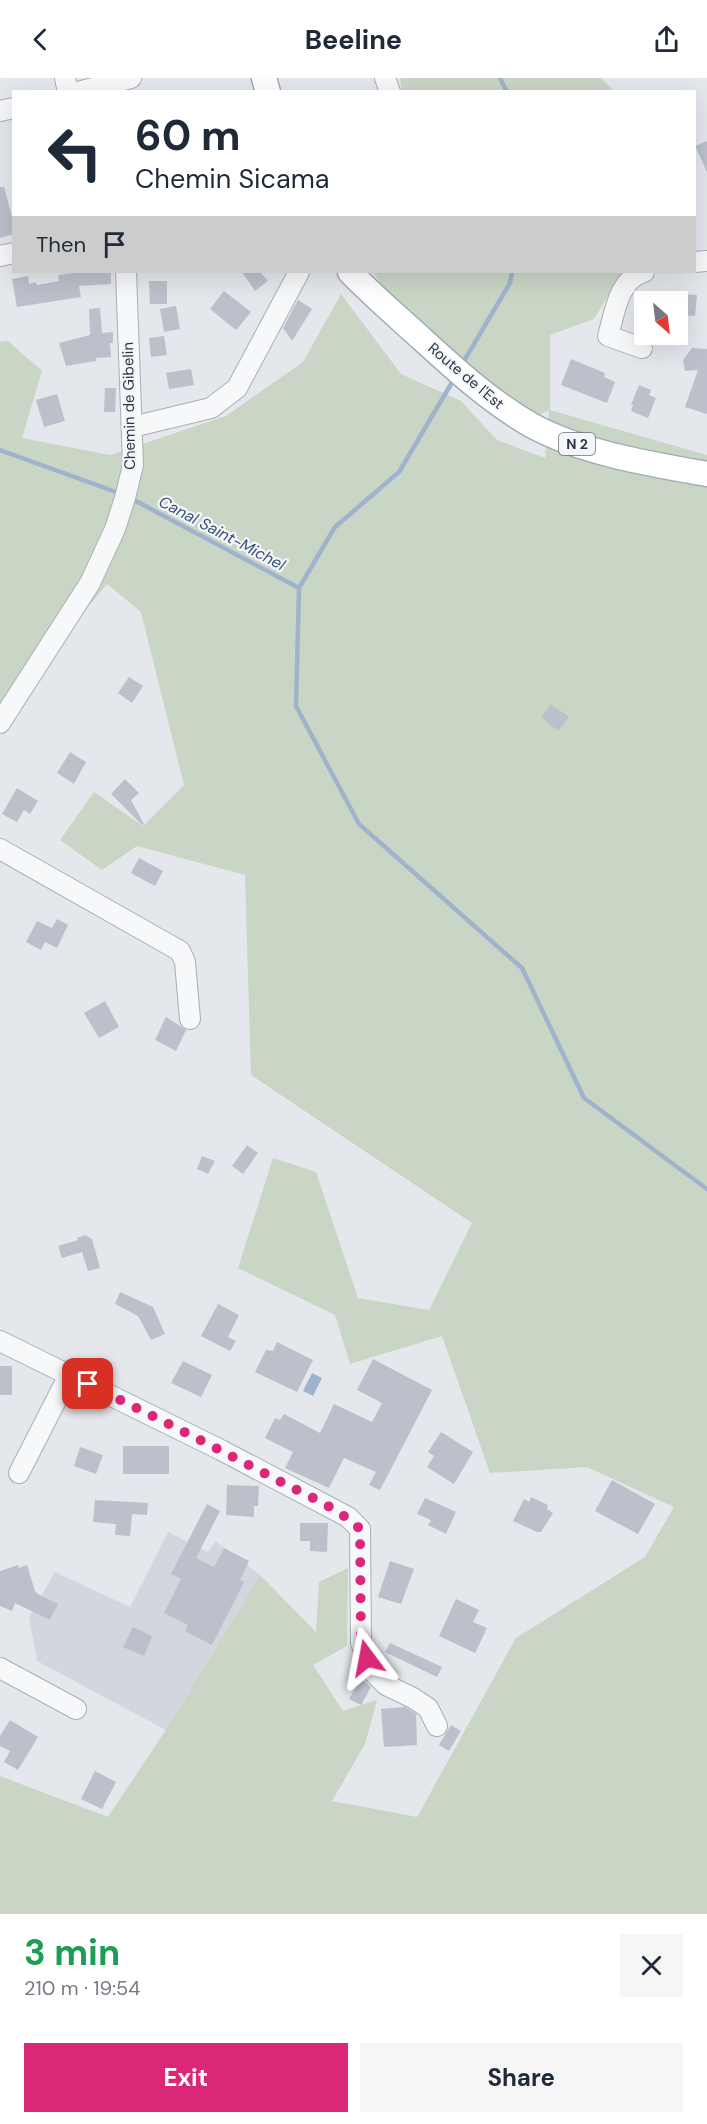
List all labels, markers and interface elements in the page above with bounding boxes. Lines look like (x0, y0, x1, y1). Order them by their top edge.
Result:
text: Beeline (305, 22, 402, 57)
icon: back (24, 23, 57, 56)
icon: share (650, 23, 683, 56)
text: 60 m (135, 108, 241, 163)
icon: left (36, 114, 114, 192)
text: Chemin Sicama (135, 161, 329, 196)
icon: arrive (98, 228, 131, 261)
text: Then (36, 230, 86, 259)
north arrow (634, 291, 688, 345)
map controls (634, 291, 688, 345)
street label: Route de l'Est (424, 338, 508, 414)
street label: Chemin de Gibelin (118, 342, 140, 470)
road number: N 2 (559, 433, 595, 455)
water label: Canal Saint-Michel (155, 491, 289, 575)
pin (62, 1358, 113, 1409)
icon: arrive (71, 1367, 104, 1400)
position arrow (335, 1626, 399, 1690)
text: 3 min (24, 1929, 120, 1976)
button: close (620, 1934, 683, 1997)
text: 210 m · 19:54 (24, 1975, 140, 2001)
button: Exit (24, 2043, 348, 2112)
button: Share (360, 2043, 683, 2112)

